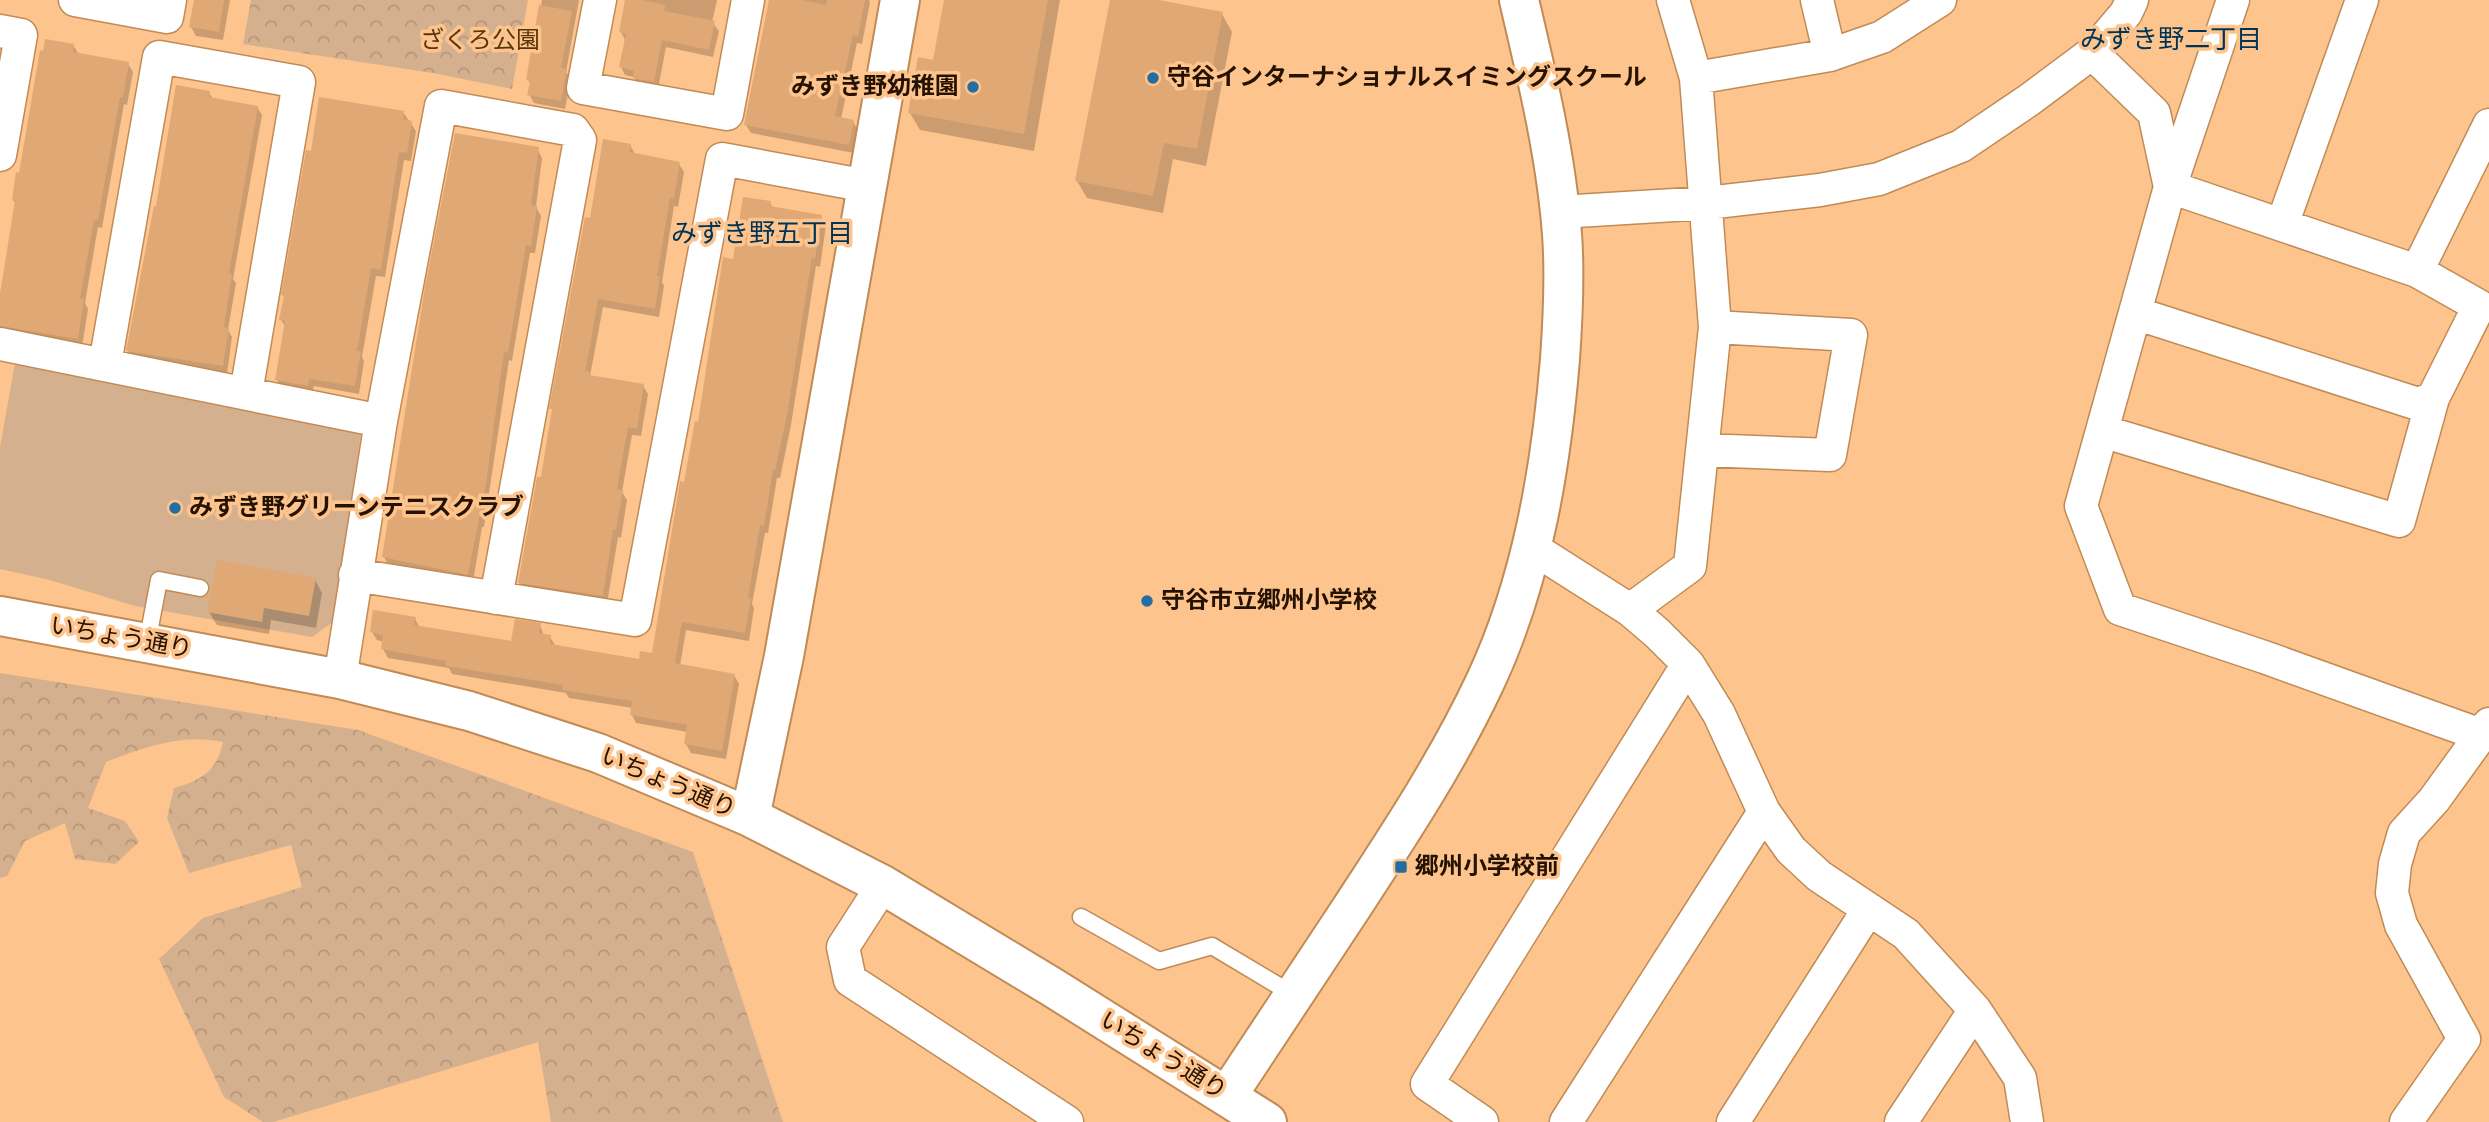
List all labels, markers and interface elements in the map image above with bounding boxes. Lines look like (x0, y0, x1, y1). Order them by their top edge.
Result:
district label: みずき野二丁目 (2080, 26, 2262, 53)
park label: ざくろ公園 (420, 27, 540, 53)
place label: 守谷インターナショナルスイミングスクール (1167, 64, 1647, 90)
marker: 守谷インターナショナルスイミングスクール (1145, 70, 1161, 86)
place label: みずき野幼稚園 (791, 73, 959, 99)
marker: みずき野幼稚園 (965, 79, 981, 95)
district label: みずき野五丁目 (671, 220, 853, 247)
place label: みずき野グリーンテニスクラブ (189, 494, 524, 520)
marker: みずき野グリーンテニスクラブ (167, 500, 183, 516)
place label: 守谷市立郷州小学校 (1161, 587, 1377, 613)
marker: 守谷市立郷州小学校 (1139, 593, 1155, 609)
street label: いちょう通り (48, 613, 194, 662)
street label: いちょう通り (597, 743, 739, 822)
place label: 郷州小学校前 (1415, 853, 1559, 879)
marker: 郷州小学校前 (1393, 859, 1409, 875)
street label: いちょう通り (1096, 1007, 1231, 1104)

